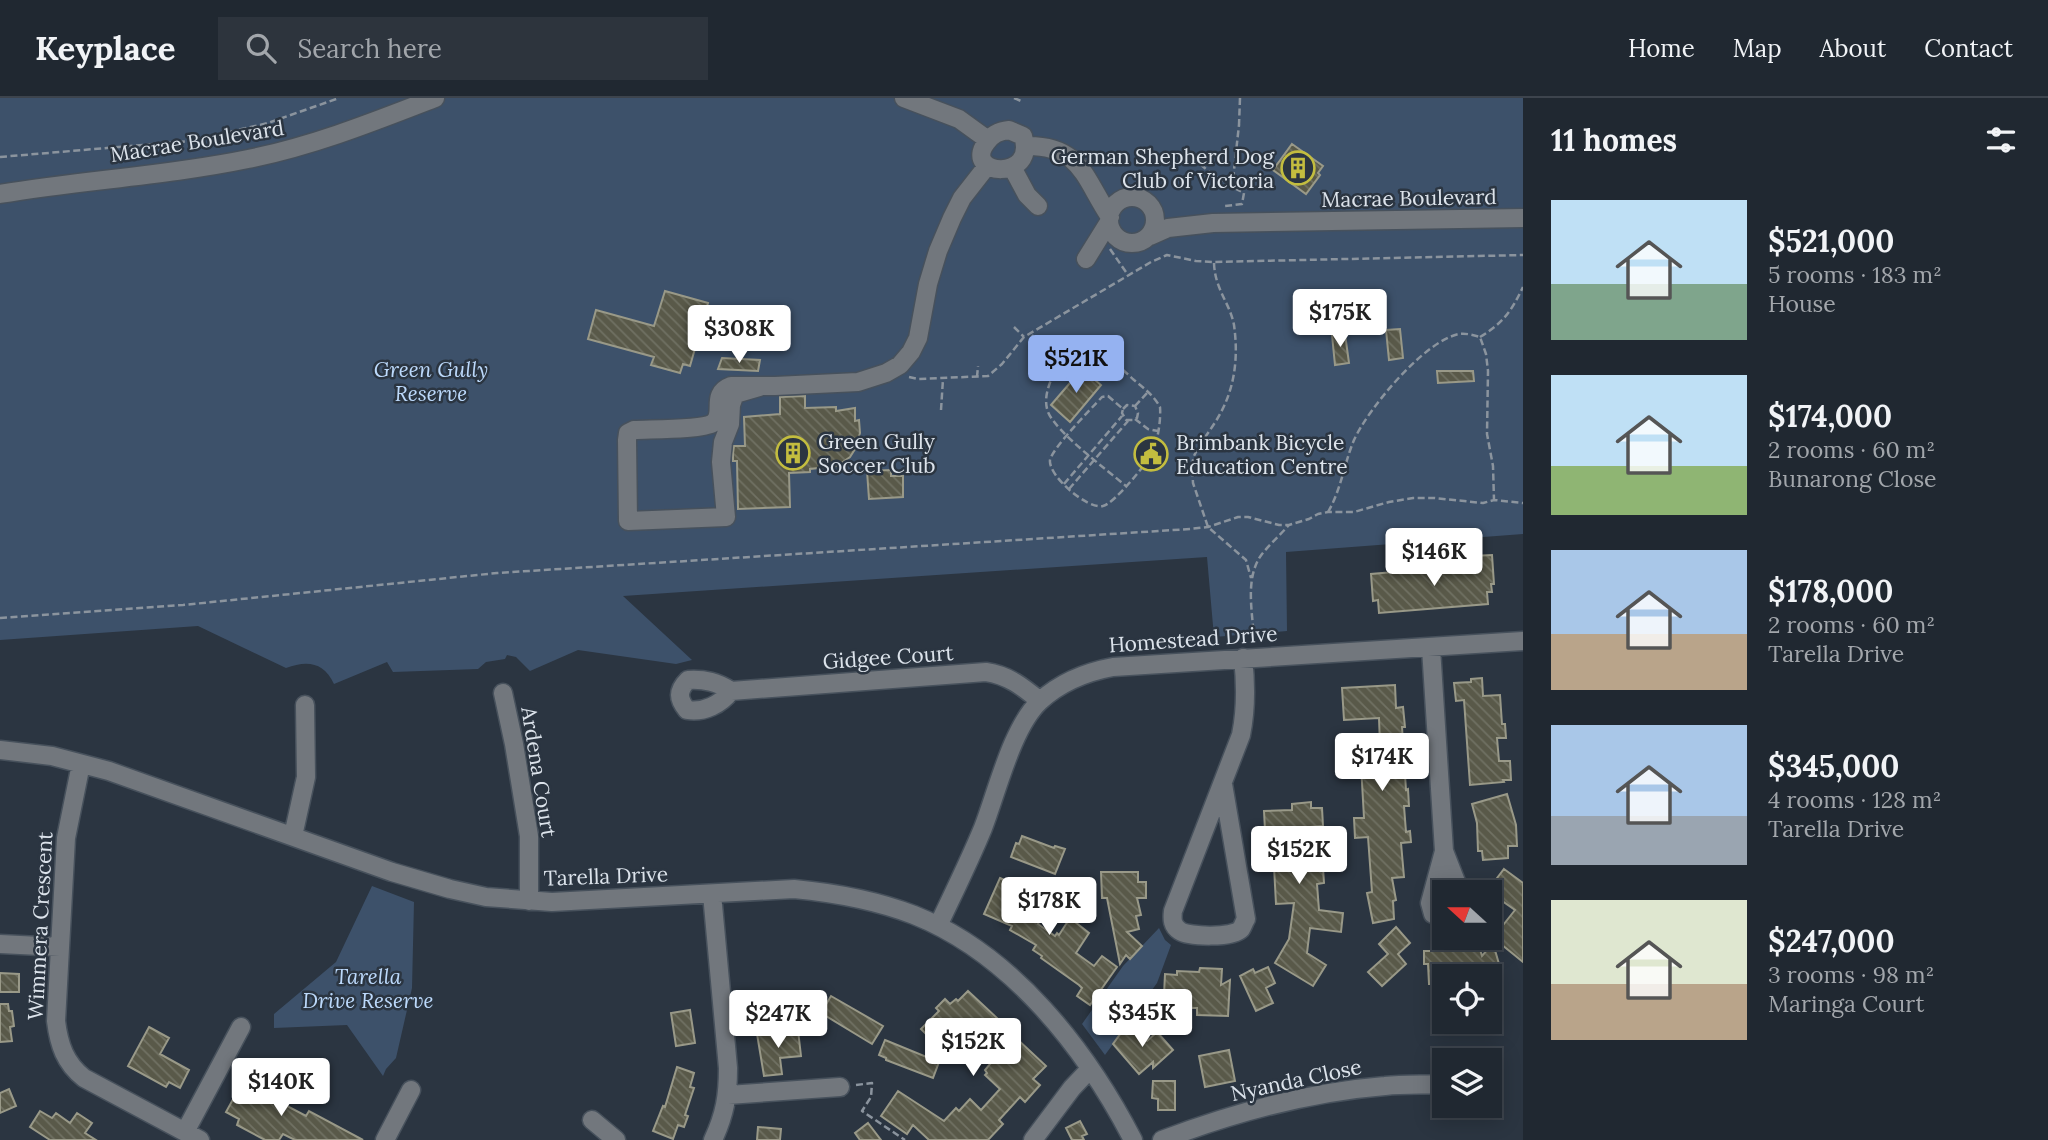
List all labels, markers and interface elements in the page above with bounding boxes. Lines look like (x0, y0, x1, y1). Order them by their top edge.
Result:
search box (218, 17, 708, 80)
text: Keyplace (35, 27, 176, 69)
icon: search (242, 29, 280, 67)
text: Search here (298, 32, 442, 65)
text: Home (1628, 33, 1695, 64)
text: Map (1733, 33, 1782, 64)
text: About (1820, 33, 1886, 64)
text: Contact (1924, 33, 2013, 64)
street label: Macrae Boulevard (108, 114, 286, 168)
text: 11 homes (1551, 121, 1677, 159)
icon: filters (1982, 121, 2020, 159)
place label: German Shepherd Dog Club of Victoria (1051, 143, 1274, 194)
building icon: German Shepherd Dog Club of Victoria (1279, 149, 1317, 187)
street label: Macrae Boulevard (1321, 183, 1497, 213)
text: $521,000 (1768, 222, 1894, 260)
icon: home (1607, 228, 1691, 312)
text: 5 rooms · 183 m² (1768, 260, 1942, 289)
pin: $175K (1291, 289, 1389, 349)
text: House (1768, 289, 1836, 318)
text: $175K (1309, 297, 1371, 326)
pin: $308K (690, 306, 788, 365)
text: $308K (704, 313, 774, 342)
pin: $521K (1027, 336, 1125, 395)
text: $521K (1044, 343, 1108, 372)
park label: Green Gully Reserve (374, 356, 488, 407)
text: $174,000 (1768, 397, 1892, 435)
icon: home (1607, 403, 1691, 487)
place label: Green Gully Soccer Club (818, 428, 935, 479)
place label: Brimbank Bicycle Education Centre (1176, 429, 1348, 480)
building icon: Green Gully Soccer Club (774, 434, 812, 472)
public building icon: Brimbank Bicycle Education Centre (1132, 435, 1170, 473)
text: 2 rooms · 60 m² (1768, 435, 1935, 464)
text: Bunarong Close (1768, 464, 1937, 493)
pin: $146K (1385, 528, 1483, 588)
text: $146K (1401, 536, 1467, 565)
text: $178,000 (1768, 572, 1893, 610)
icon: home (1607, 578, 1691, 662)
text: 2 rooms · 60 m² (1768, 610, 1935, 639)
street label: Homestead Drive (1108, 620, 1278, 658)
street label: Gidgee Court (822, 639, 955, 675)
text: Tarella Drive (1768, 639, 1904, 668)
street label: Ardena Court (515, 704, 563, 840)
pin: $174K (1333, 734, 1431, 793)
text: $174K (1351, 741, 1413, 770)
text: $345,000 (1768, 747, 1899, 785)
icon: home (1607, 753, 1691, 837)
text: 4 rooms · 128 m² (1768, 785, 1941, 814)
text: Tarella Drive (1768, 814, 1904, 843)
pin: $152K (1250, 826, 1348, 886)
street label: Wimmera Crescent (22, 830, 58, 1021)
text: $152K (1267, 834, 1331, 863)
street label: Tarella Drive (543, 860, 669, 892)
pin: $178K (1000, 878, 1098, 937)
north arrow (1432, 880, 1502, 950)
map controls (1432, 880, 1502, 1118)
text: $178K (1017, 885, 1081, 914)
text: $247,000 (1768, 922, 1895, 960)
icon: home (1607, 928, 1691, 1012)
text: 3 rooms · 98 m² (1768, 960, 1934, 989)
park label: Tarella Drive Reserve (302, 963, 434, 1014)
button: locate (1432, 964, 1502, 1034)
text: Maringa Court (1768, 989, 1924, 1018)
pin: $247K (729, 990, 827, 1050)
pin: $345K (1093, 990, 1191, 1049)
text: $345K (1108, 997, 1176, 1026)
text: $247K (745, 998, 811, 1027)
pin: $152K (924, 1018, 1022, 1078)
text: $152K (941, 1026, 1005, 1055)
button: layers (1432, 1048, 1502, 1118)
street label: Nyanda Close (1228, 1053, 1364, 1107)
pin: $140K (232, 1058, 330, 1118)
text: $140K (248, 1066, 314, 1095)

